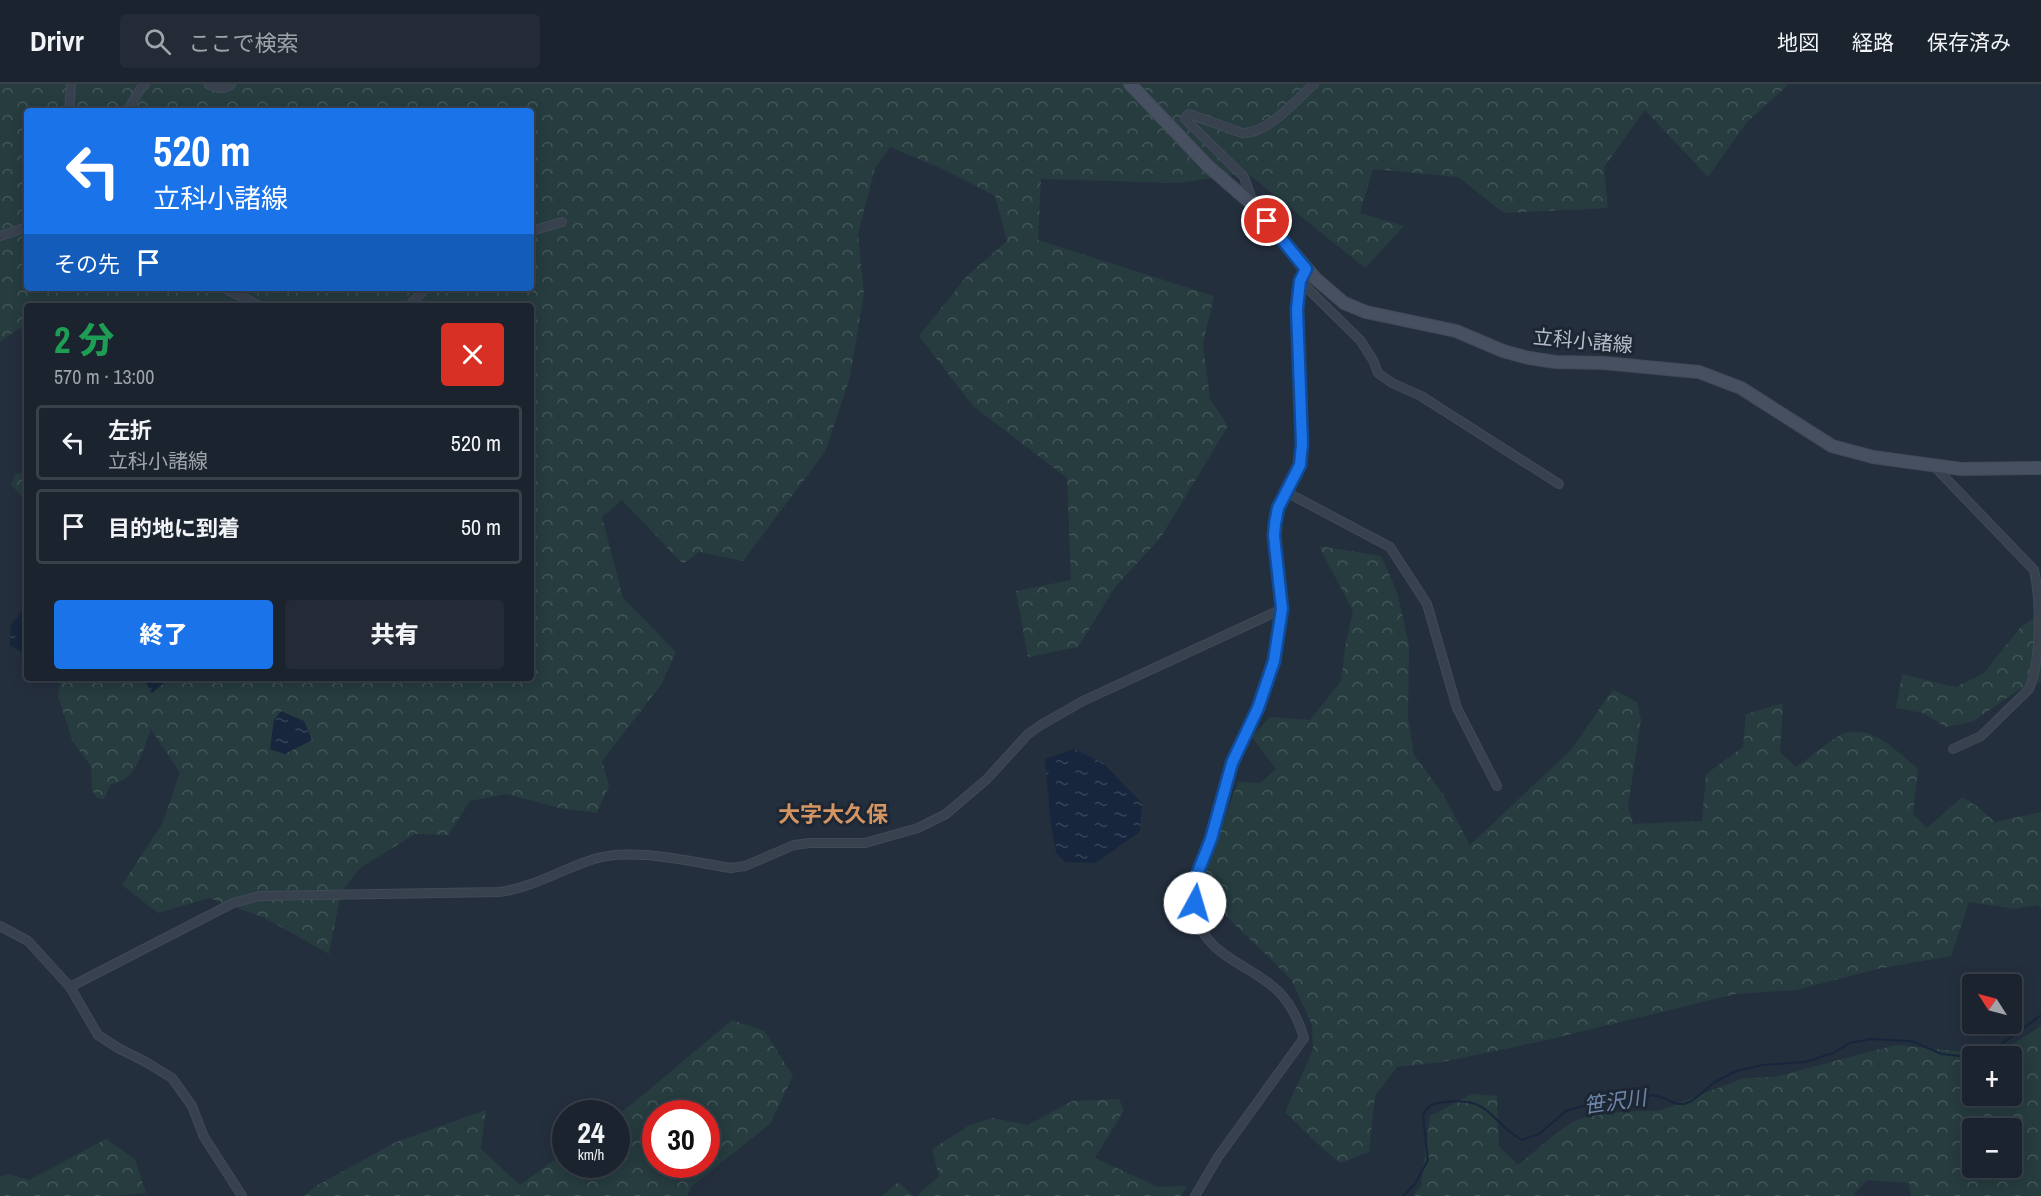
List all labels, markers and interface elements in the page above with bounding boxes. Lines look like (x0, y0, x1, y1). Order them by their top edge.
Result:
search box (120, 14, 540, 68)
text: Drivr (30, 22, 84, 60)
icon: search (141, 25, 174, 58)
text: ここで検索 (189, 28, 299, 58)
text: 地図 (1777, 28, 1819, 57)
text: 経路 (1852, 28, 1894, 57)
text: 保存済み (1927, 28, 2011, 57)
text: 520 m (153, 123, 251, 179)
icon: left (54, 132, 132, 210)
text: 立科小諸線 (153, 180, 288, 216)
pin (1241, 195, 1292, 246)
icon: arrive (1250, 204, 1283, 237)
icon: arrive (132, 246, 165, 279)
text: その先 (54, 249, 120, 279)
text: 2 分 (54, 316, 115, 364)
button: close (441, 323, 504, 386)
street label: 立科小諸線 (1532, 323, 1634, 358)
text: 570 m · 13:00 (54, 363, 154, 390)
text: 左折 (108, 415, 152, 445)
icon: left (57, 426, 90, 459)
text: 520 m (451, 428, 501, 458)
text: 立科小諸線 (108, 447, 208, 474)
icon: arrive (57, 510, 90, 543)
text: 50 m (461, 512, 501, 542)
text: 目的地に到着 (108, 513, 240, 543)
button: 終了 (54, 600, 273, 669)
button: 共有 (285, 600, 504, 669)
district label: 大字大久保 (778, 799, 888, 829)
position arrow (1163, 871, 1227, 935)
north arrow (1962, 974, 2022, 1034)
map controls (1962, 974, 2022, 1178)
button: + (1962, 1046, 2022, 1106)
water label: 笹沢川 (1582, 1082, 1650, 1120)
speed limit sign: 30 (642, 1100, 720, 1178)
text: 24 (577, 1112, 605, 1152)
button: − (1962, 1118, 2022, 1178)
text: km/h (578, 1144, 604, 1165)

